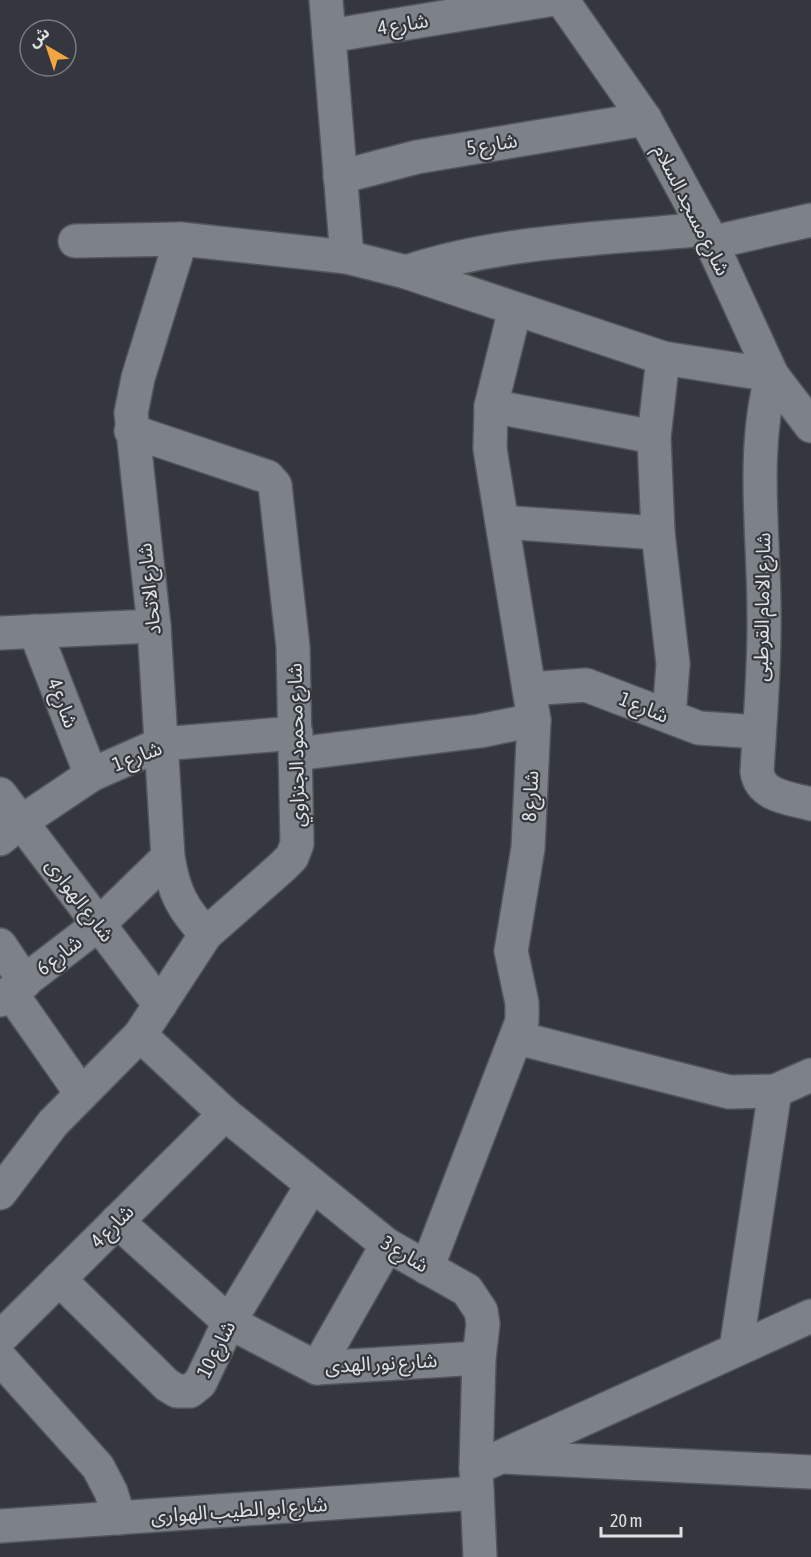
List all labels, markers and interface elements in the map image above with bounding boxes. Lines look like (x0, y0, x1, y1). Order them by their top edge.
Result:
street label: شارع 4 (376, 8, 431, 43)
north arrow (18, 18, 78, 78)
text: ش (24, 22, 53, 51)
street label: شارع 5 (465, 128, 520, 163)
street label: شارع مسجد السلام (646, 140, 735, 281)
street label: شارع الامام القرطبى (749, 532, 778, 682)
street label: شارع الاتحاد (132, 542, 169, 636)
street label: شارع محمود الجنزاوي (283, 663, 313, 827)
street label: شارع 4 (40, 675, 83, 732)
street label: شارع 1 (615, 686, 672, 730)
street label: شارع 1 (109, 736, 166, 779)
street label: شارع 8 (517, 770, 546, 822)
street label: شارع الهوارى (38, 853, 119, 948)
street label: شارع 6 (31, 930, 88, 983)
street label: شارع 4 (85, 1199, 141, 1255)
street label: شارع 3 (375, 1231, 433, 1280)
street label: شارع 10 (192, 1317, 243, 1383)
street label: شارع نور الهدى (324, 1348, 438, 1381)
street label: شارع ابو الطيب الهوارى (150, 1492, 328, 1531)
scale bar (601, 1500, 680, 1538)
text: 20 m (610, 1510, 642, 1531)

